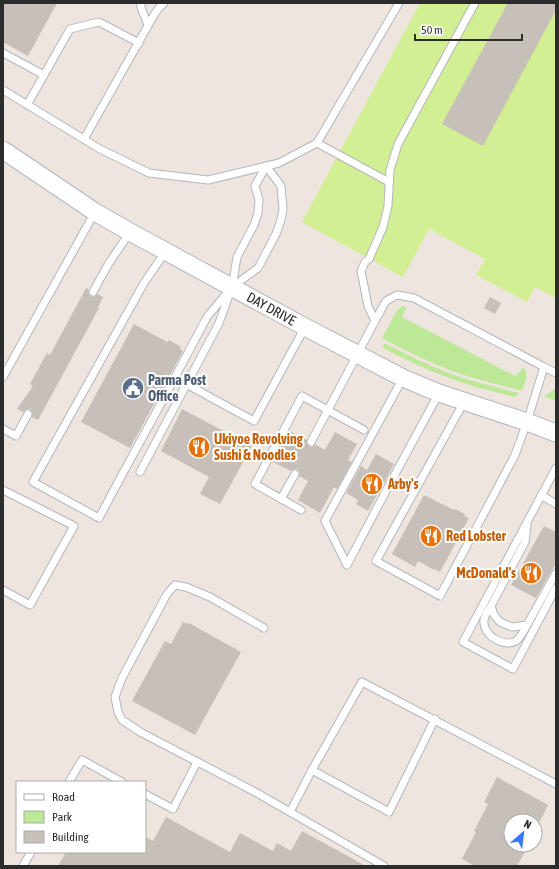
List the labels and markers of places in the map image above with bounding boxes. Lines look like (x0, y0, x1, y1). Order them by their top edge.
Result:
place label: Parma Post Office (148, 372, 206, 404)
public building icon: Parma Post Office (120, 375, 146, 401)
place label: Ukiyoe Revolving Sushi & Noodles (214, 431, 304, 463)
restaurant icon: Ukiyoe Revolving Sushi & Noodles (186, 434, 212, 460)
restaurant icon: Arby's (359, 471, 385, 497)
place label: Arby's (387, 476, 419, 492)
restaurant icon: Red Lobster (418, 523, 444, 549)
place label: Red Lobster (446, 528, 507, 544)
restaurant icon: McDonald's (518, 560, 544, 586)
place label: McDonald's (456, 565, 516, 581)

